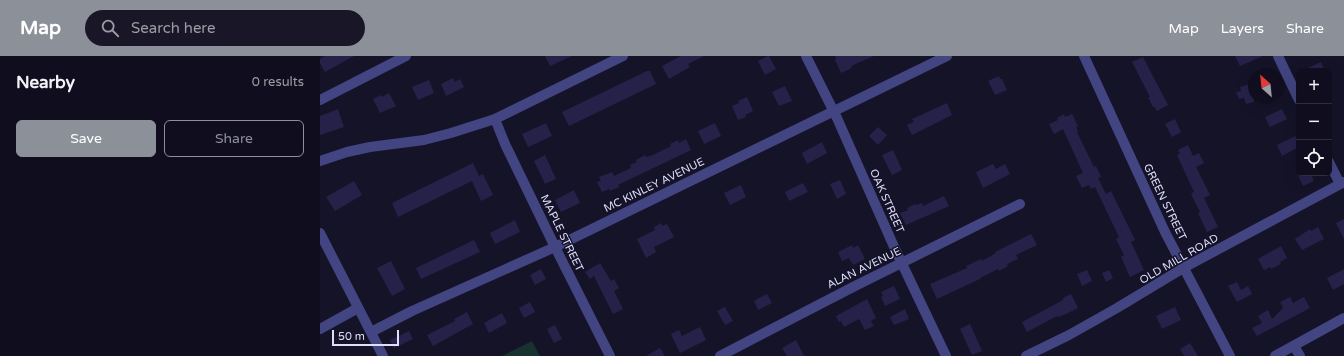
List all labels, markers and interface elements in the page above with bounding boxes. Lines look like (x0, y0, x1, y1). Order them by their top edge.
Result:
search box (85, 10, 365, 46)
text: Map (20, 17, 61, 39)
icon: search (99, 17, 121, 39)
text: Search here (131, 19, 215, 37)
text: Map (1169, 20, 1199, 37)
text: Layers (1221, 20, 1264, 37)
text: Share (1286, 20, 1324, 37)
north arrow (1248, 68, 1284, 104)
map controls (1296, 68, 1332, 176)
button: + (1296, 68, 1332, 104)
text: Nearby (16, 72, 75, 93)
text: 0 results (252, 74, 304, 90)
button: − (1296, 104, 1332, 140)
button: Save (16, 120, 156, 157)
button: Share (164, 120, 304, 157)
button: locate (1296, 140, 1332, 176)
street label: MC KINLEY AVENUE (602, 155, 706, 215)
street label: GREEN STREET (1141, 162, 1189, 243)
street label: OAK STREET (867, 167, 907, 235)
street label: MAPLE STREET (538, 192, 586, 274)
street label: OLD MILL ROAD (1137, 231, 1221, 287)
street label: ALAN AVENUE (825, 244, 903, 292)
scale bar (332, 328, 399, 347)
text: 50 m (338, 330, 365, 343)

